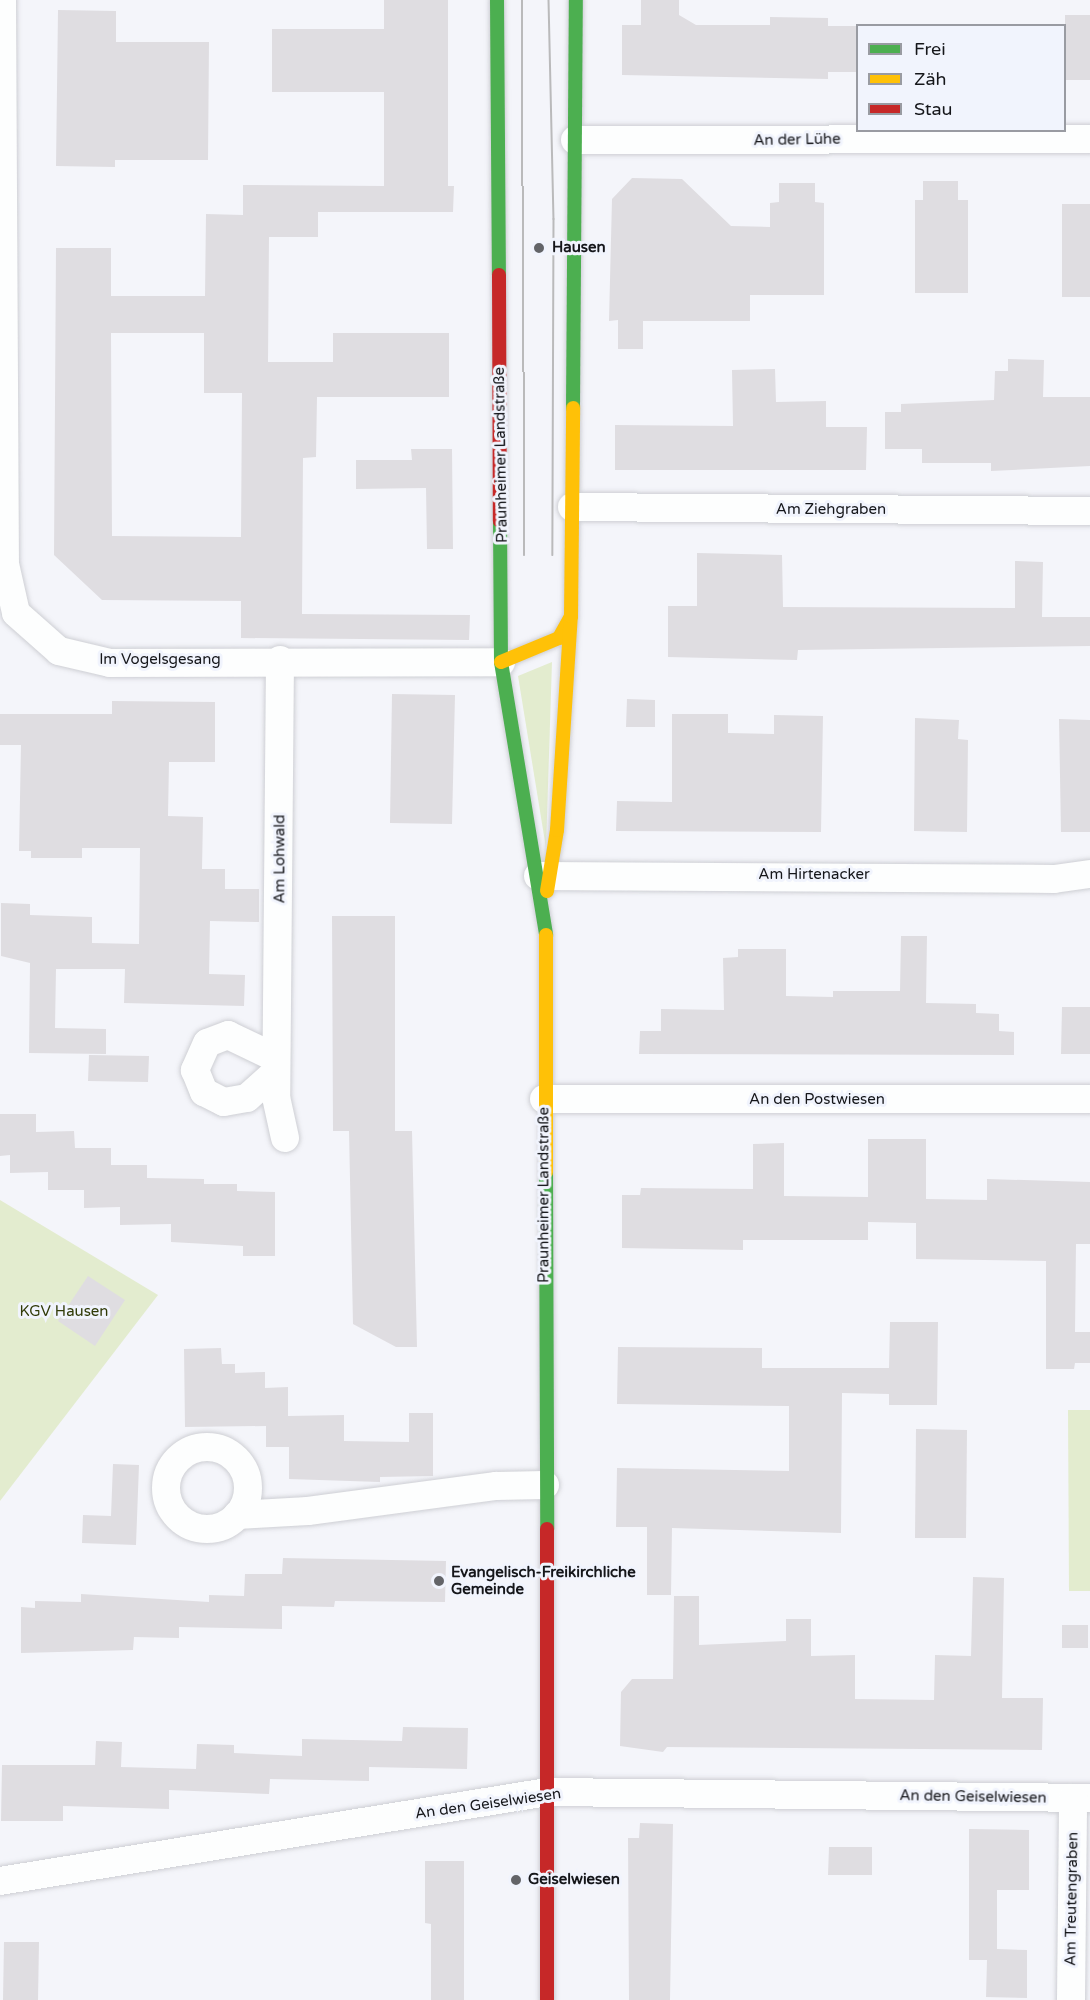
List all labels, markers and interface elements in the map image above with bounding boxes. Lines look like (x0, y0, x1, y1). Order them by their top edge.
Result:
legend (856, 24, 1066, 132)
text: Frei (914, 38, 946, 60)
text: Zäh (914, 68, 947, 90)
text: Stau (914, 98, 953, 120)
street label: An der Lühe (753, 130, 841, 150)
marker: Hausen (530, 239, 548, 257)
place label: Hausen (552, 239, 606, 257)
street label: Praunheimer Landstraße (490, 367, 512, 543)
street label: Am Ziehgraben (776, 501, 886, 519)
street label: Im Vogelsgesang (99, 651, 221, 669)
street label: Am Lohwald (271, 815, 289, 903)
street label: Am Hirtenacker (758, 866, 870, 884)
street label: An den Postwiesen (749, 1091, 885, 1109)
street label: Praunheimer Landstraße (535, 1107, 553, 1283)
park label: KGV Hausen (20, 1303, 108, 1321)
place label: Evangelisch-Freikirchliche Gemeinde (451, 1563, 636, 1598)
marker: Evangelisch-Freikirchliche Gemeinde (432, 1574, 446, 1588)
street label: An den Geiselwiesen (414, 1785, 562, 1823)
street label: An den Geiselwiesen (899, 1787, 1047, 1807)
street label: Am Treutengraben (1062, 1832, 1082, 1966)
place label: Geiselwiesen (528, 1871, 620, 1889)
marker: Geiselwiesen (509, 1873, 523, 1887)

